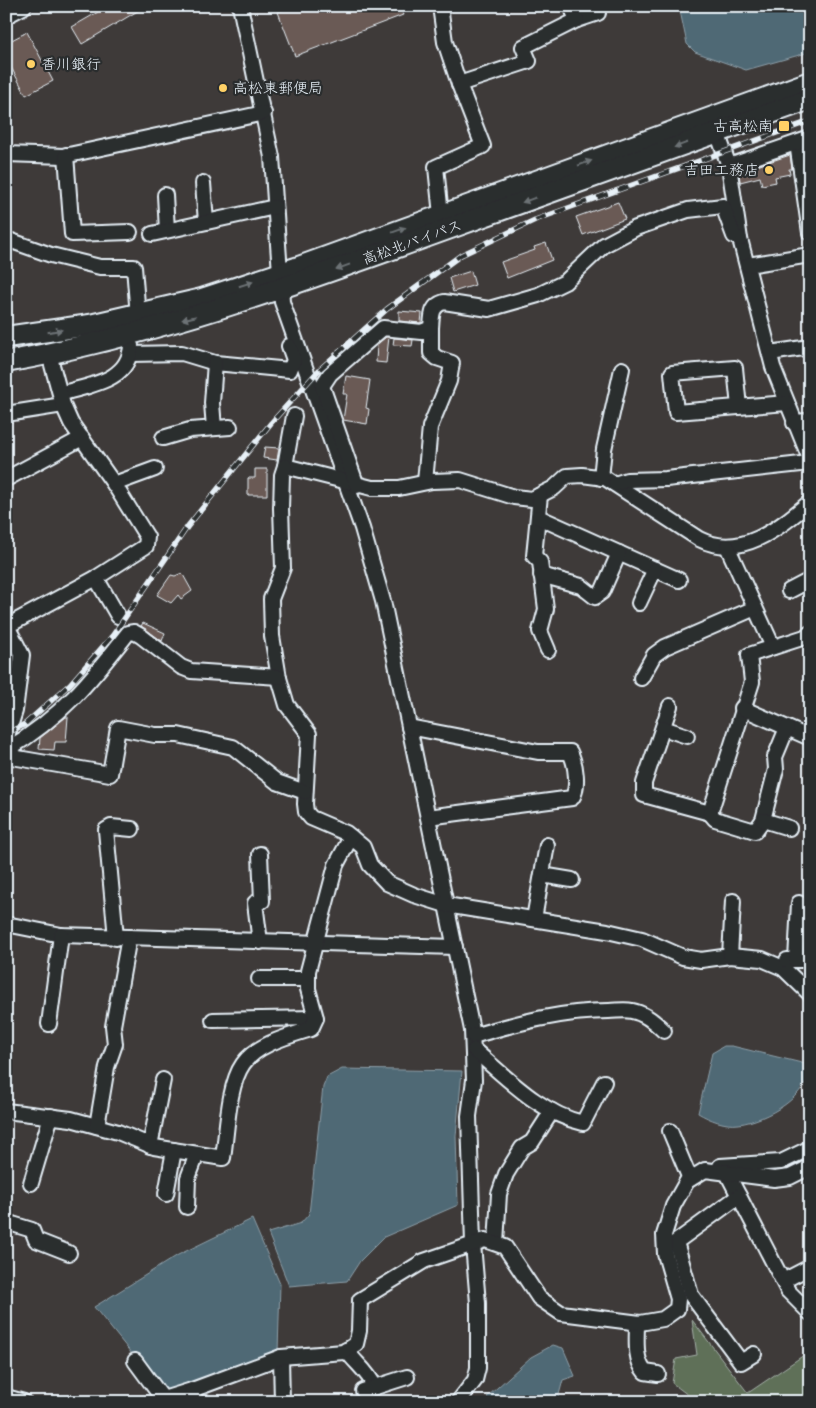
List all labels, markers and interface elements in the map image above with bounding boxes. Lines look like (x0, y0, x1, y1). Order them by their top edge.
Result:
place label: 香川銀行 (41, 54, 101, 74)
marker: 香川銀行 (25, 58, 37, 70)
place label: 高松東郵便局 (233, 78, 323, 98)
marker: 高松東郵便局 (217, 82, 229, 94)
place label: 古高松南 (713, 116, 773, 136)
marker: 古高松南 (777, 119, 791, 133)
one-way arrow (674, 142, 689, 149)
one-way arrow (578, 159, 593, 167)
place label: 吉田工務店 (684, 160, 759, 180)
marker: 吉田工務店 (763, 164, 775, 176)
one-way arrow (521, 197, 536, 204)
street label: 高松北バイパス (359, 215, 465, 269)
one-way arrow (392, 226, 407, 233)
one-way arrow (335, 263, 350, 271)
one-way arrow (239, 280, 254, 288)
one-way arrow (181, 314, 196, 322)
one-way arrow (47, 326, 63, 334)

